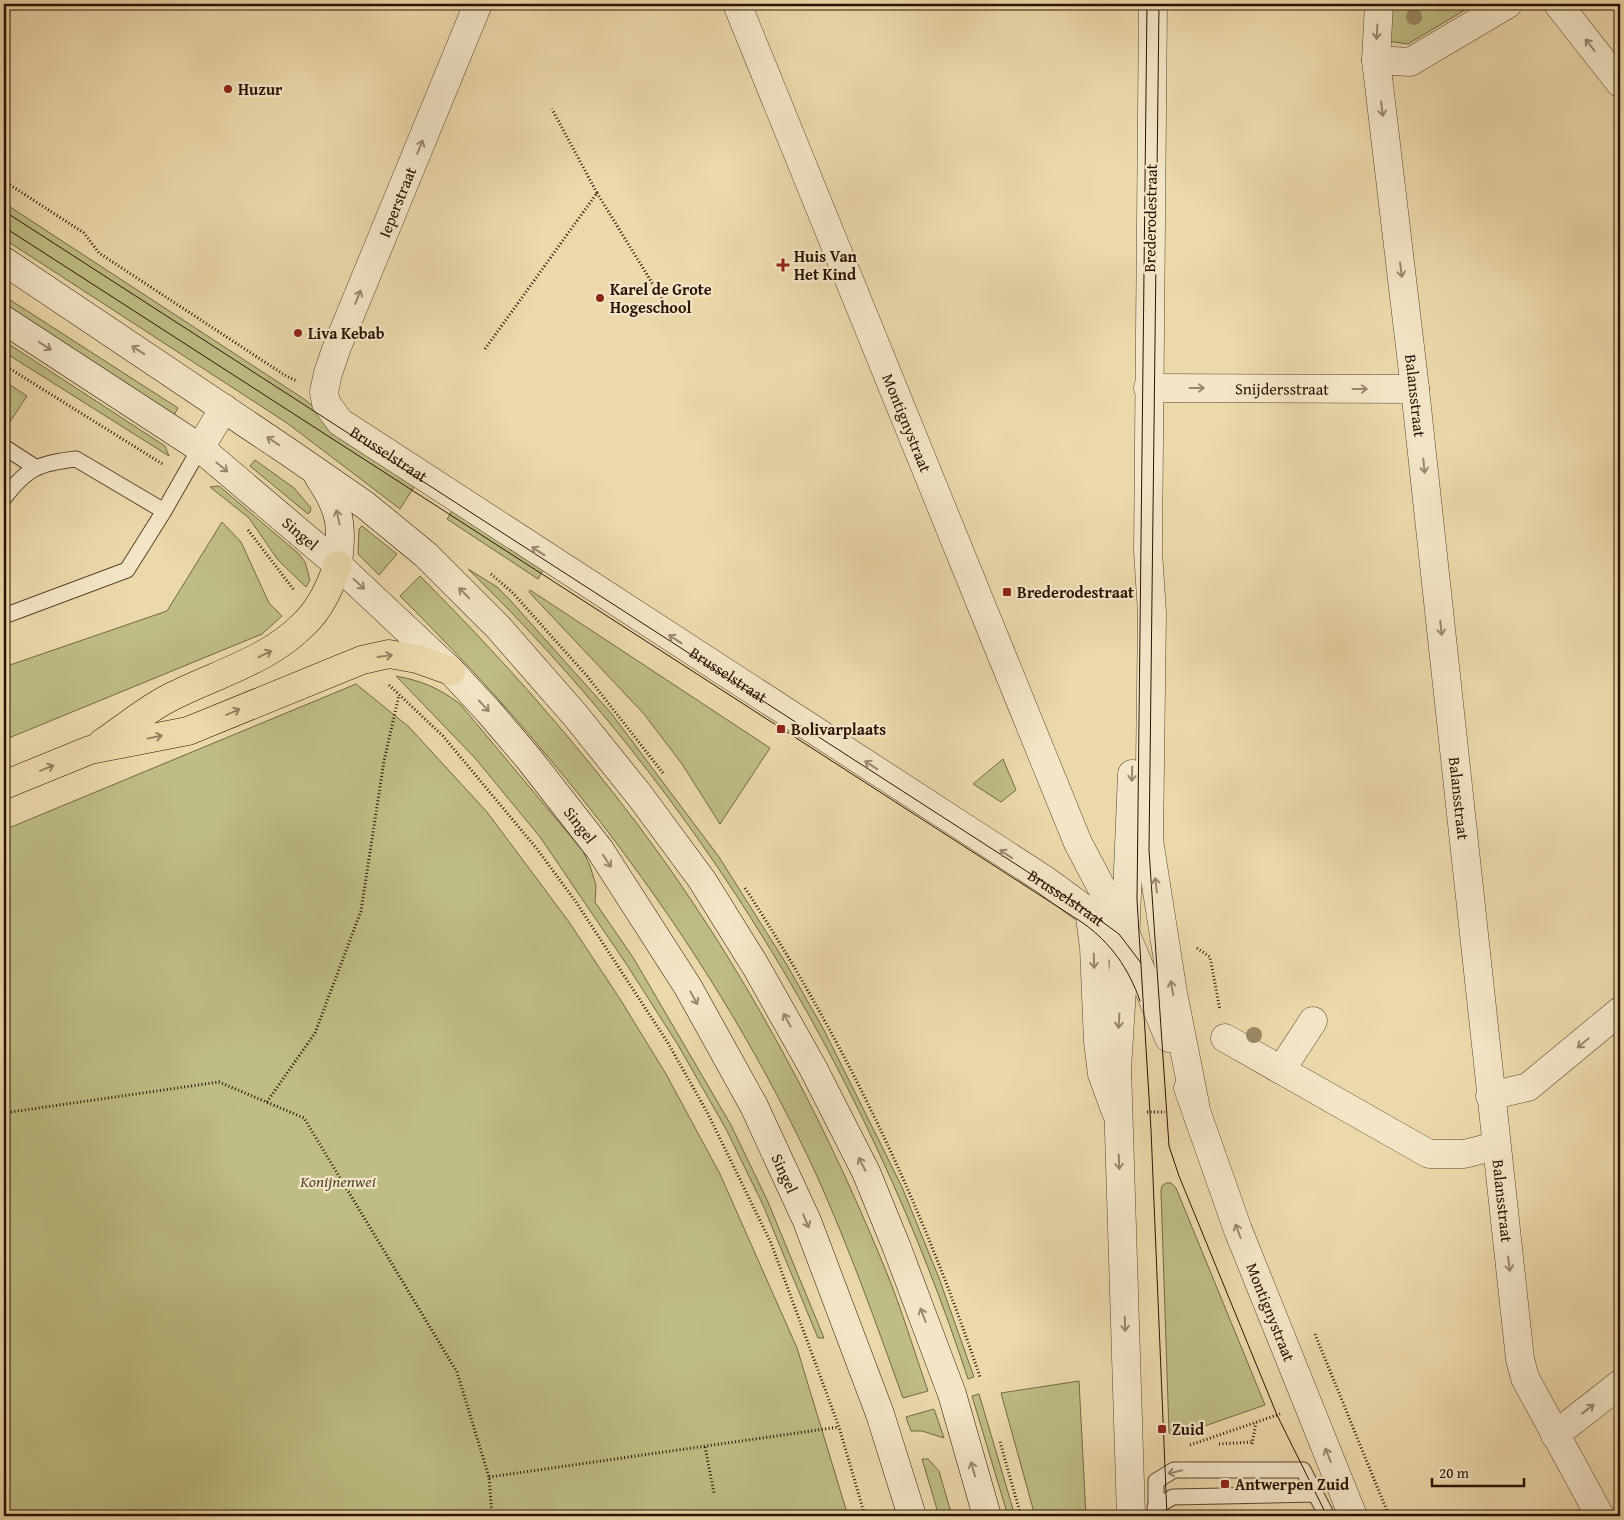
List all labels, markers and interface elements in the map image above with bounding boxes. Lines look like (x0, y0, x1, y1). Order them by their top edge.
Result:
one-way arrow (1373, 24, 1382, 40)
one-way arrow (1585, 39, 1596, 52)
place label: Huzur (238, 77, 283, 101)
marker: Huzur (222, 83, 234, 95)
one-way arrow (1377, 100, 1387, 116)
one-way arrow (415, 140, 425, 155)
street label: Ieperstraat (372, 163, 422, 241)
street label: Brederodestraat (1137, 163, 1163, 273)
place label: Huis Van Het Kind (794, 244, 858, 286)
marker: Huis Van Het Kind (776, 258, 790, 272)
one-way arrow (1396, 262, 1406, 278)
place label: Karel de Grote Hogeschool (610, 277, 712, 319)
one-way arrow (354, 290, 363, 305)
marker: Karel de Grote Hogeschool (594, 292, 606, 304)
place label: Liva Kebab (308, 321, 385, 345)
marker: Liva Kebab (292, 327, 304, 339)
one-way arrow (37, 341, 51, 351)
one-way arrow (132, 345, 146, 355)
street label: Balansstraat (1399, 353, 1432, 439)
street label: Montignystraat (876, 370, 938, 476)
street label: Snijdersstraat (1235, 376, 1329, 401)
one-way arrow (1189, 384, 1205, 393)
one-way arrow (1351, 384, 1367, 394)
street label: Brusselstraat (345, 420, 433, 488)
one-way arrow (266, 436, 280, 446)
one-way arrow (1419, 458, 1429, 474)
one-way arrow (216, 461, 229, 472)
one-way arrow (333, 509, 342, 525)
street label: Singel (277, 511, 324, 556)
one-way arrow (532, 546, 546, 556)
one-way arrow (352, 578, 365, 590)
place label: Brederodestraat (1017, 580, 1134, 604)
marker: Brederodestraat (1001, 586, 1013, 598)
one-way arrow (457, 587, 470, 599)
one-way arrow (1436, 619, 1446, 635)
one-way arrow (668, 634, 682, 644)
street label: Brusselstraat (685, 640, 772, 709)
one-way arrow (257, 648, 272, 658)
one-way arrow (376, 651, 392, 661)
one-way arrow (478, 700, 490, 713)
one-way arrow (225, 707, 240, 716)
place label: Bolivarplaats (791, 717, 886, 741)
marker: Bolivarplaats (775, 723, 787, 735)
one-way arrow (147, 732, 163, 742)
street label: Balansstraat (1443, 756, 1476, 841)
one-way arrow (864, 760, 878, 770)
one-way arrow (39, 763, 54, 772)
one-way arrow (1127, 766, 1137, 782)
street label: Singel (558, 801, 603, 849)
one-way arrow (1000, 849, 1014, 859)
one-way arrow (602, 853, 612, 867)
street label: Brusselstraat (1023, 863, 1110, 932)
one-way arrow (1151, 877, 1161, 893)
one-way arrow (1090, 952, 1099, 968)
one-way arrow (1167, 980, 1177, 996)
one-way arrow (689, 990, 699, 1005)
one-way arrow (782, 1013, 792, 1028)
one-way arrow (1114, 1013, 1123, 1029)
one-way arrow (1576, 1037, 1589, 1048)
street label: Singel (765, 1150, 805, 1198)
one-way arrow (1114, 1153, 1123, 1169)
one-way arrow (857, 1157, 867, 1172)
street label: Balansstraat (1486, 1158, 1519, 1244)
park label: Konijnenwei (299, 1169, 376, 1193)
one-way arrow (802, 1213, 812, 1228)
one-way arrow (1233, 1224, 1242, 1239)
one-way arrow (1504, 1256, 1514, 1272)
street label: Montignystraat (1240, 1259, 1302, 1365)
one-way arrow (918, 1308, 927, 1323)
one-way arrow (1120, 1316, 1130, 1332)
one-way arrow (1581, 1404, 1594, 1415)
place label: Zuid (1172, 1417, 1205, 1441)
marker: Zuid (1156, 1423, 1168, 1435)
one-way arrow (1323, 1448, 1333, 1463)
scale bar (1432, 1455, 1524, 1487)
one-way arrow (968, 1462, 977, 1478)
text: 20 m (1439, 1462, 1470, 1483)
one-way arrow (1167, 1468, 1183, 1477)
place label: Antwerpen Zuid (1235, 1472, 1350, 1496)
marker: Antwerpen Zuid (1219, 1478, 1231, 1490)

